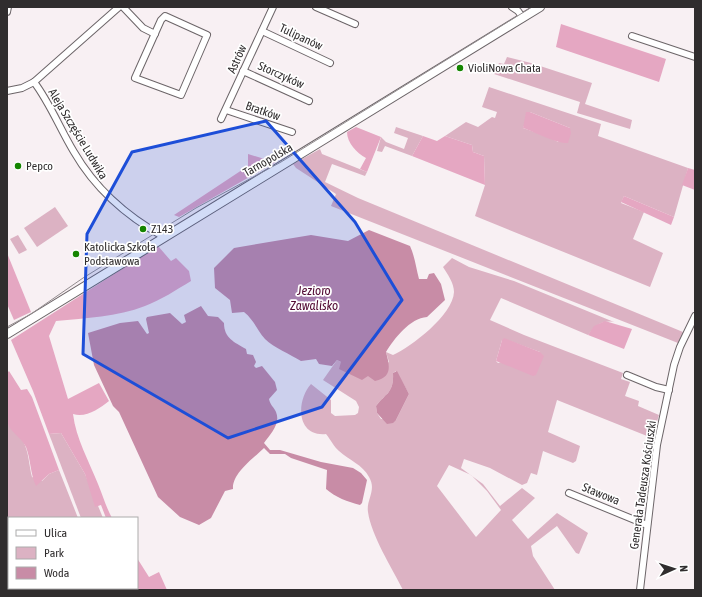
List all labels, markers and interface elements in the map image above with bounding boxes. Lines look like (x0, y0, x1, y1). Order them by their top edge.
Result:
street label: Tulipanów (277, 21, 325, 53)
street label: Astrów (225, 43, 249, 75)
street label: Storczyków (256, 59, 306, 91)
place label: VioliNowa Chata (468, 61, 541, 75)
marker: VioliNowa Chata (455, 63, 465, 73)
street label: Aleja Szczęście Ludwika (45, 86, 111, 182)
street label: Bratków (244, 99, 282, 123)
street label: Tarnopolska (241, 140, 295, 180)
place label: Pepco (26, 159, 53, 173)
marker: Pepco (13, 161, 23, 171)
place label: Z143 (151, 222, 173, 236)
marker: Z143 (138, 224, 148, 234)
place label: Katolicka Szkoła Podstawowa (84, 240, 156, 268)
marker: Katolicka Szkoła Podstawowa (71, 249, 81, 259)
water label: Jezioro Zawalisko (290, 283, 338, 313)
street label: Generała Tadeusza Kościuszki (627, 420, 659, 550)
street label: Stawowa (580, 480, 622, 508)
legend (8, 517, 138, 589)
text: Ulica (44, 526, 67, 540)
text: Park (44, 546, 65, 560)
north arrow (654, 549, 694, 589)
text: N (678, 565, 690, 572)
text: Woda (44, 566, 69, 580)

